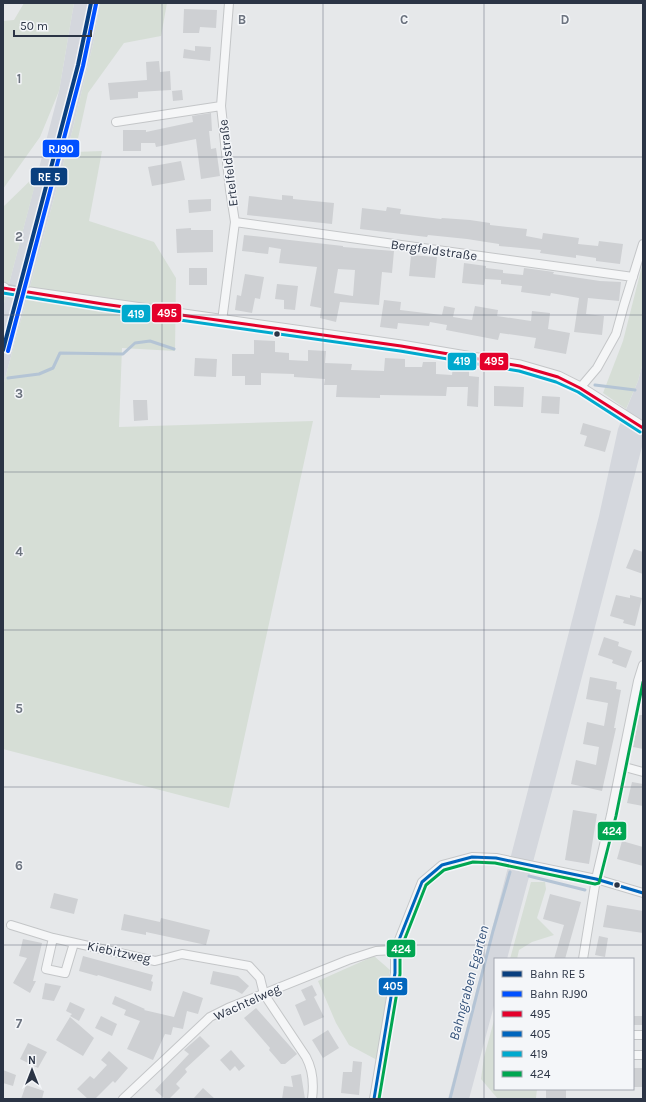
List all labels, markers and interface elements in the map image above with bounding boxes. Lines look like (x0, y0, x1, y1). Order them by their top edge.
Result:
scale bar (14, 12, 91, 38)
text: B (238, 12, 246, 27)
text: C (400, 12, 408, 27)
text: D (561, 12, 570, 27)
text: 50 m (20, 19, 48, 33)
text: 1 (17, 71, 21, 86)
street label: Ertelfeldstraße (215, 118, 241, 208)
line badge: RJ90 (42, 139, 80, 158)
text: RJ90 (48, 143, 74, 156)
line badge: RE 5 (30, 167, 68, 186)
text: RE 5 (38, 171, 60, 184)
text: 2 (15, 229, 23, 244)
street label: Bergfeldstraße (390, 236, 479, 264)
line badge: 495 (151, 303, 182, 323)
line badge: 419 (121, 304, 151, 323)
text: 495 (157, 307, 177, 320)
text: 419 (127, 308, 145, 321)
unlabelled marker (272, 329, 282, 339)
line badge: 419 (447, 352, 477, 371)
line badge: 495 (479, 352, 509, 371)
text: 419 (453, 355, 471, 368)
text: 495 (484, 355, 504, 368)
text: 3 (15, 386, 23, 401)
text: 4 (15, 544, 23, 559)
text: 5 (15, 701, 23, 716)
line badge: 424 (597, 821, 627, 841)
text: 424 (602, 825, 622, 838)
text: 6 (15, 858, 23, 873)
unlabelled marker (612, 880, 622, 890)
water label: Bahngraben Egarten (445, 924, 493, 1042)
street label: Kiebitzweg (86, 938, 153, 966)
line badge: 424 (386, 939, 416, 958)
text: 424 (391, 943, 411, 956)
legend (494, 958, 634, 1090)
text: Bahn RE 5 (530, 967, 585, 981)
line badge: 405 (378, 977, 408, 996)
street label: Wachtelweg (211, 980, 283, 1023)
text: 405 (383, 980, 403, 993)
text: Bahn RJ90 (530, 987, 588, 1001)
text: 495 (530, 1007, 551, 1021)
text: 7 (16, 1016, 23, 1031)
text: 405 (530, 1027, 551, 1041)
text: 419 (530, 1047, 548, 1061)
north arrow (12, 1050, 52, 1090)
text: N (28, 1054, 36, 1067)
text: 424 (530, 1067, 551, 1081)

